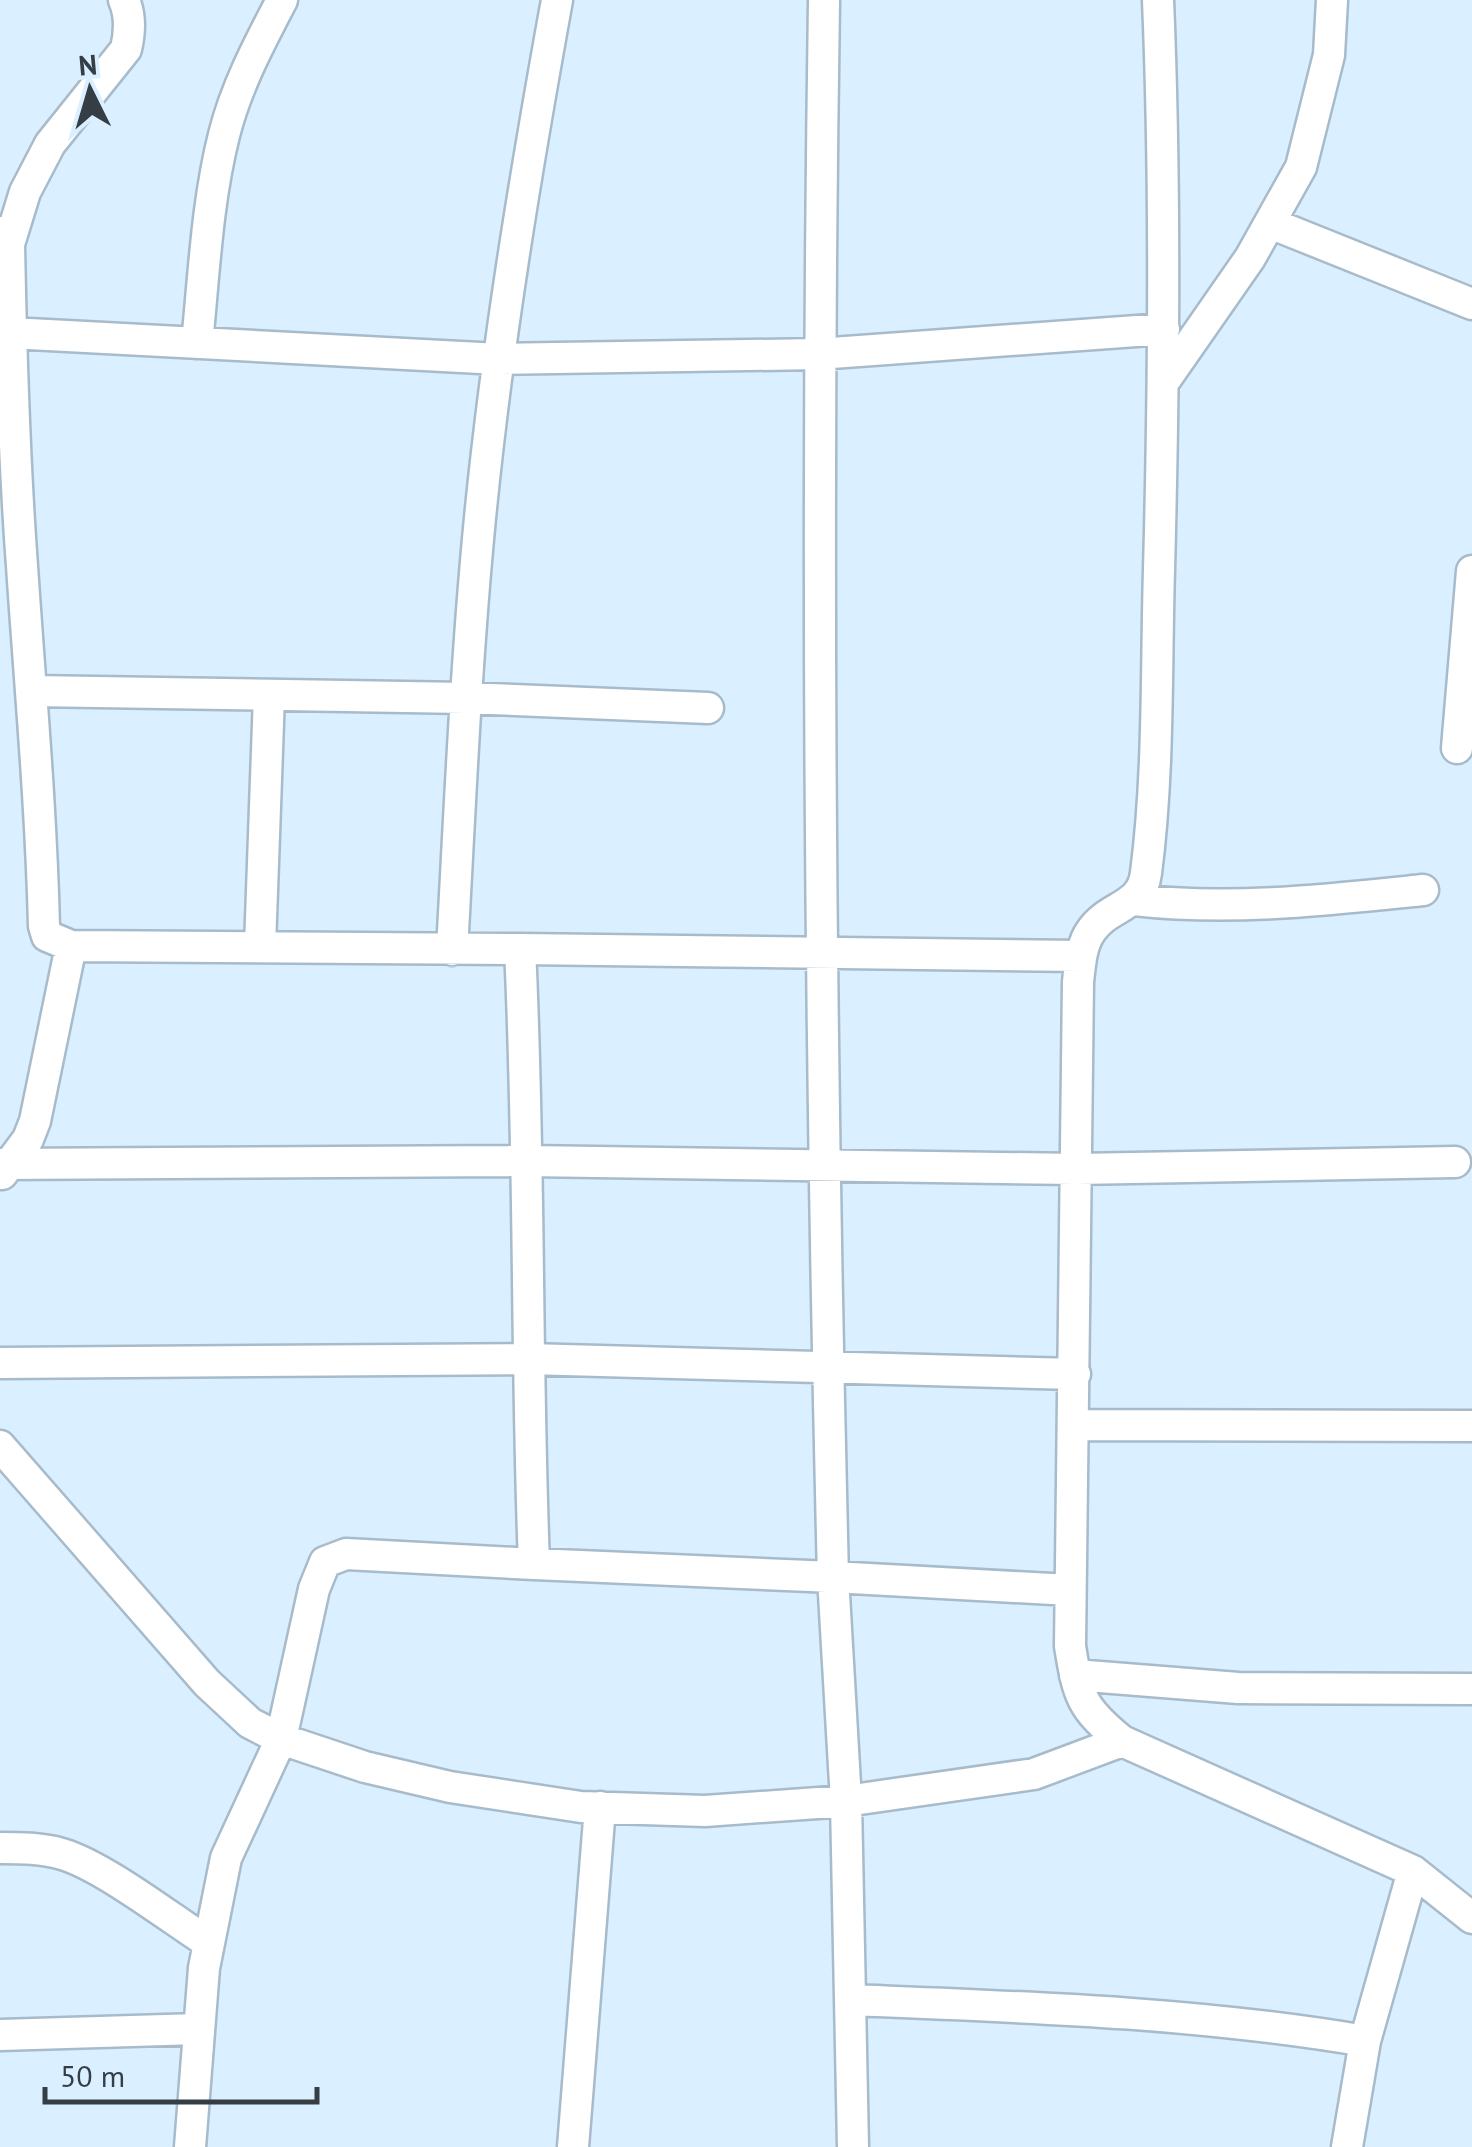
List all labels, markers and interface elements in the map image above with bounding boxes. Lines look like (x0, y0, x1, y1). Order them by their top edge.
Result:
north arrow (40, 40, 140, 140)
text: N (77, 45, 99, 84)
scale bar (45, 2042, 318, 2104)
text: 50 m (60, 2056, 125, 2095)

